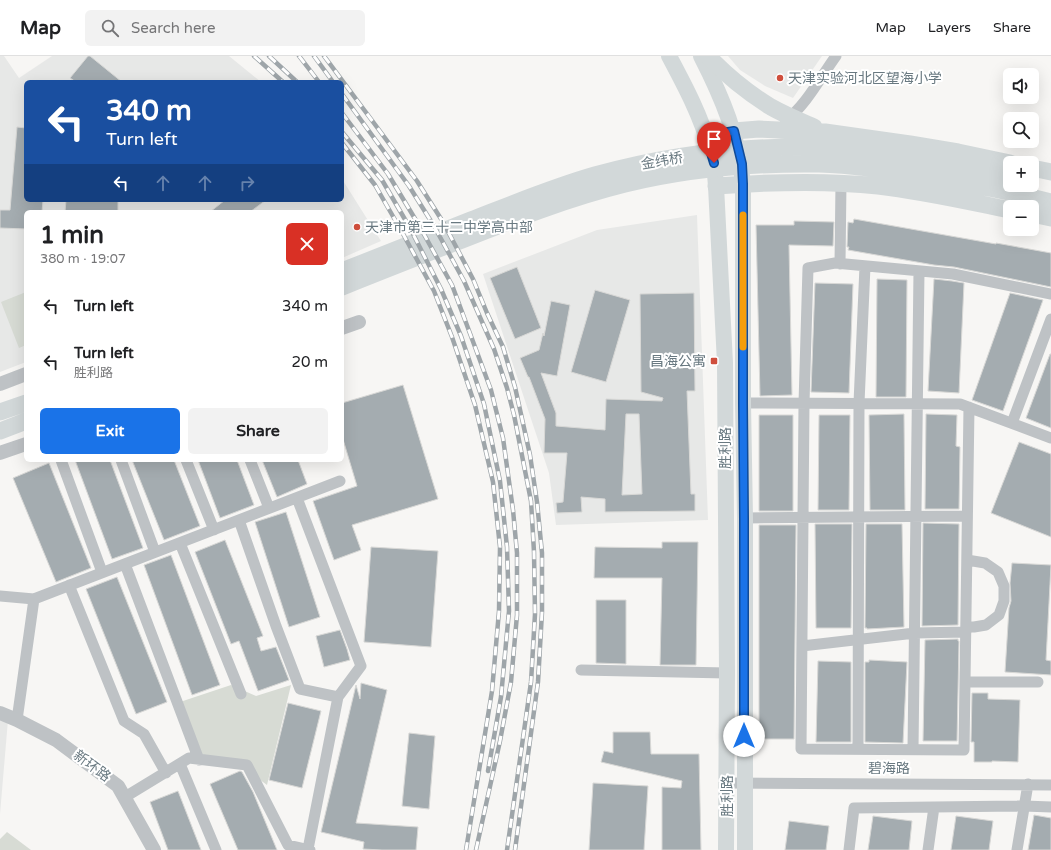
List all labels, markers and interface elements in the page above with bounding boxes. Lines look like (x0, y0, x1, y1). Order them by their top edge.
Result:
search box (85, 10, 365, 46)
text: Map (20, 17, 61, 39)
icon: search (99, 17, 121, 39)
text: Search here (131, 19, 215, 37)
text: Map (876, 19, 906, 36)
text: Layers (928, 19, 971, 36)
text: Share (993, 19, 1031, 36)
map controls (1003, 68, 1039, 236)
button: sound (1003, 68, 1039, 104)
place label: 天津实验河北区望海小学 (788, 70, 942, 87)
marker: 天津实验河北区望海小学 (775, 73, 785, 83)
text: 340 m (106, 94, 192, 128)
icon: left (40, 96, 92, 148)
button: search (1003, 112, 1039, 148)
pin (697, 122, 731, 163)
text: Turn left (106, 128, 178, 150)
icon: arrive (703, 128, 725, 150)
street label: 金纬桥 (640, 149, 684, 173)
button: + (1003, 156, 1039, 192)
icon: left (110, 172, 132, 194)
icon: ahead (152, 172, 174, 194)
icon: ahead (194, 172, 216, 194)
icon: right (236, 172, 258, 194)
button: − (1003, 200, 1039, 236)
place label: 天津市第三十二中学高中部 (365, 219, 533, 236)
text: 1 min (40, 221, 104, 250)
marker: 天津市第三十二中学高中部 (352, 222, 362, 232)
button: close (286, 223, 328, 265)
text: 380 m · 19:07 (40, 251, 126, 267)
icon: left (40, 295, 62, 317)
text: Turn left (74, 297, 134, 315)
text: 340 m (282, 297, 328, 315)
text: Turn left (74, 344, 134, 362)
icon: left (40, 351, 62, 373)
text: 20 m (291, 353, 328, 371)
place label: 昌海公寓 (650, 353, 706, 370)
marker: 昌海公寓 (709, 356, 719, 366)
text: 胜利路 (74, 365, 113, 381)
button: Exit (40, 408, 180, 454)
button: Share (188, 408, 328, 454)
street label: 胜利路 (717, 427, 734, 469)
position arrow (723, 715, 765, 757)
street label: 新环路 (70, 747, 114, 785)
street label: 碧海路 (868, 760, 910, 777)
street label: 胜利路 (719, 775, 736, 817)

